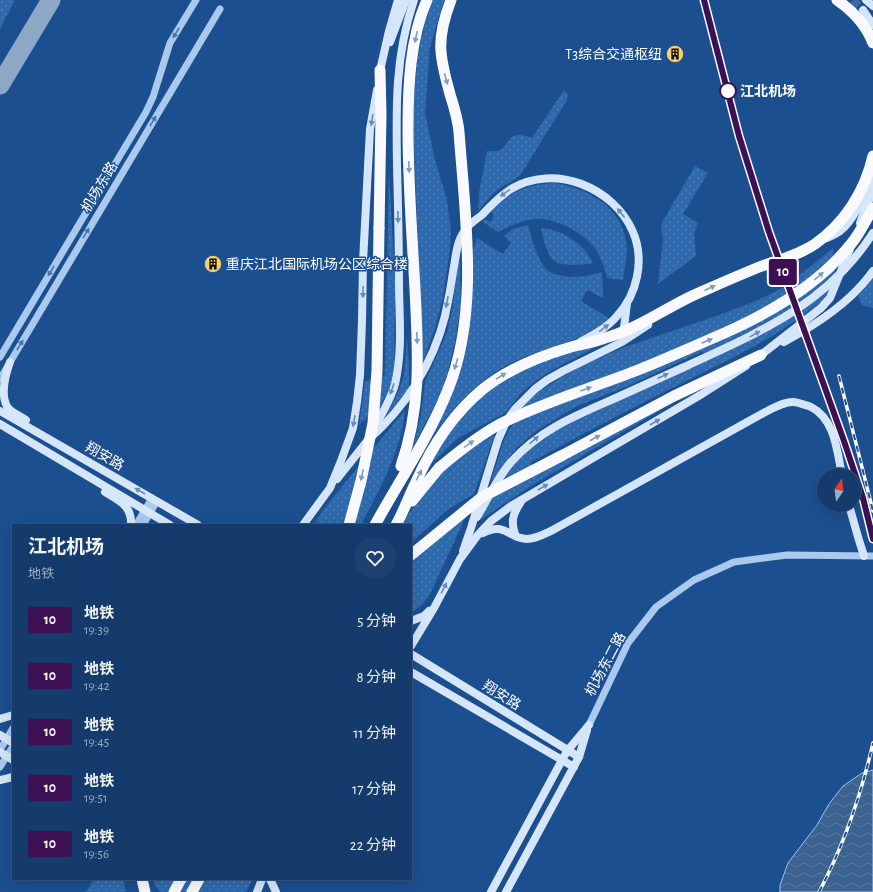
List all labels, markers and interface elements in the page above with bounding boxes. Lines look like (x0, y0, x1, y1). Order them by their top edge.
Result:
one-way arrow (172, 27, 179, 39)
one-way arrow (413, 31, 419, 43)
building icon: T3综合交通枢纽 (665, 44, 685, 64)
place label: T3综合交通枢纽 (565, 46, 662, 62)
one-way arrow (443, 73, 449, 85)
marker: 江北机场 (719, 82, 737, 100)
place label: 江北机场 (740, 84, 796, 99)
one-way arrow (369, 114, 375, 126)
one-way arrow (149, 115, 156, 127)
street label: 机场东路 (79, 159, 120, 215)
one-way arrow (405, 161, 412, 173)
one-way arrow (500, 189, 511, 197)
one-way arrow (617, 208, 625, 219)
one-way arrow (395, 211, 402, 223)
one-way arrow (83, 227, 90, 239)
building icon: 重庆江北国际机场公区综合楼 (203, 254, 223, 274)
place label: 重庆江北国际机场公区综合楼 (226, 256, 408, 272)
line badge: 10 (765, 259, 801, 285)
one-way arrow (48, 265, 55, 277)
text: 10 (777, 265, 789, 279)
one-way arrow (814, 271, 825, 280)
one-way arrow (705, 285, 716, 291)
one-way arrow (360, 286, 366, 299)
one-way arrow (444, 296, 450, 308)
one-way arrow (599, 323, 610, 332)
one-way arrow (749, 330, 761, 337)
one-way arrow (414, 332, 420, 345)
one-way arrow (702, 337, 714, 343)
one-way arrow (16, 339, 23, 351)
one-way arrow (453, 358, 459, 370)
one-way arrow (495, 373, 507, 380)
one-way arrow (657, 373, 669, 380)
one-way arrow (389, 383, 395, 395)
one-way arrow (581, 385, 593, 391)
one-way arrow (351, 415, 357, 427)
one-way arrow (649, 418, 661, 425)
one-way arrow (589, 434, 601, 441)
one-way arrow (529, 436, 540, 445)
street label: 翔安路 (83, 439, 127, 473)
one-way arrow (464, 440, 474, 448)
north arrow (817, 468, 861, 512)
map controls (817, 468, 861, 512)
one-way arrow (358, 469, 364, 481)
one-way arrow (416, 469, 422, 481)
one-way arrow (537, 484, 549, 491)
one-way arrow (134, 488, 146, 495)
button: heart (354, 537, 396, 579)
text: 江北机场 (28, 538, 104, 557)
text: 地铁 (28, 568, 54, 581)
one-way arrow (441, 582, 448, 594)
text: 地铁 (84, 606, 114, 621)
text: 10 (44, 613, 56, 627)
text: 5 分钟 (357, 614, 396, 629)
text: 19:39 (84, 624, 109, 637)
street label: 机场东二路 (582, 630, 628, 699)
text: 地铁 (84, 662, 114, 677)
text: 10 (44, 669, 56, 683)
text: 8 分钟 (356, 670, 396, 685)
street label: 翔安路 (480, 678, 524, 713)
text: 19:42 (84, 680, 110, 693)
text: 地铁 (84, 718, 114, 733)
text: 10 (44, 725, 56, 739)
text: 11 分钟 (353, 726, 396, 741)
text: 19:45 (84, 736, 109, 749)
text: 地铁 (84, 774, 114, 789)
text: 10 (44, 781, 56, 795)
text: 17 分钟 (352, 782, 396, 797)
text: 19:51 (84, 792, 107, 805)
text: 地铁 (84, 830, 114, 845)
text: 10 (44, 837, 56, 851)
text: 22 分钟 (350, 838, 396, 853)
text: 19:56 (84, 848, 109, 861)

